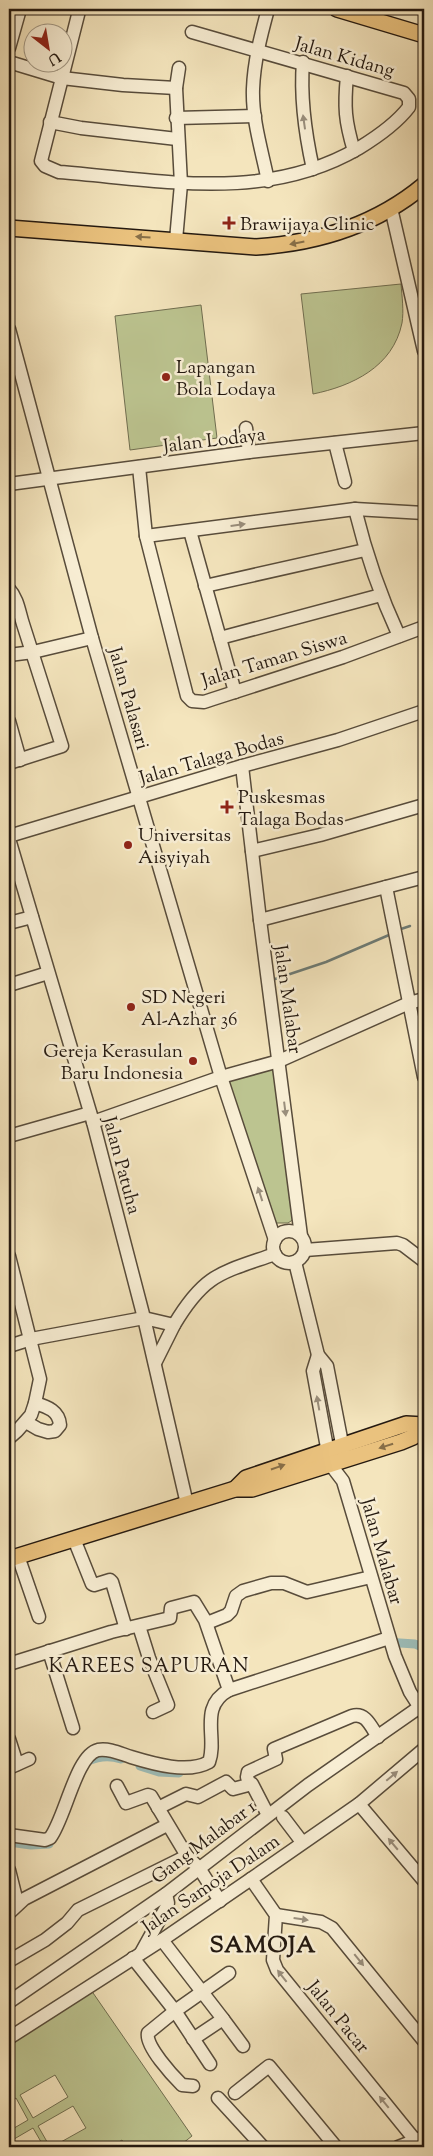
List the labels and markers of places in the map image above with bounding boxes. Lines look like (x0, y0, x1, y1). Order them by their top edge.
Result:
place label: Brawijaya Clinic (240, 212, 375, 239)
marker: Brawijaya Clinic (222, 216, 236, 230)
place label: Lapangan Bola Lodaya (176, 355, 276, 404)
marker: Lapangan Bola Lodaya (160, 371, 172, 383)
place label: Puskesmas Talaga Bodas (238, 785, 344, 834)
marker: Puskesmas Talaga Bodas (220, 800, 234, 814)
place label: Universitas Aisyiyah (138, 823, 231, 872)
marker: Universitas Aisyiyah (122, 839, 134, 851)
place label: SD Negeri Al-Azhar 36 (141, 985, 237, 1034)
marker: SD Negeri Al-Azhar 36 (125, 1001, 137, 1013)
place label: Gereja Kerasulan Baru Indonesia (43, 1039, 183, 1088)
marker: Gereja Kerasulan Baru Indonesia (187, 1055, 199, 1067)

